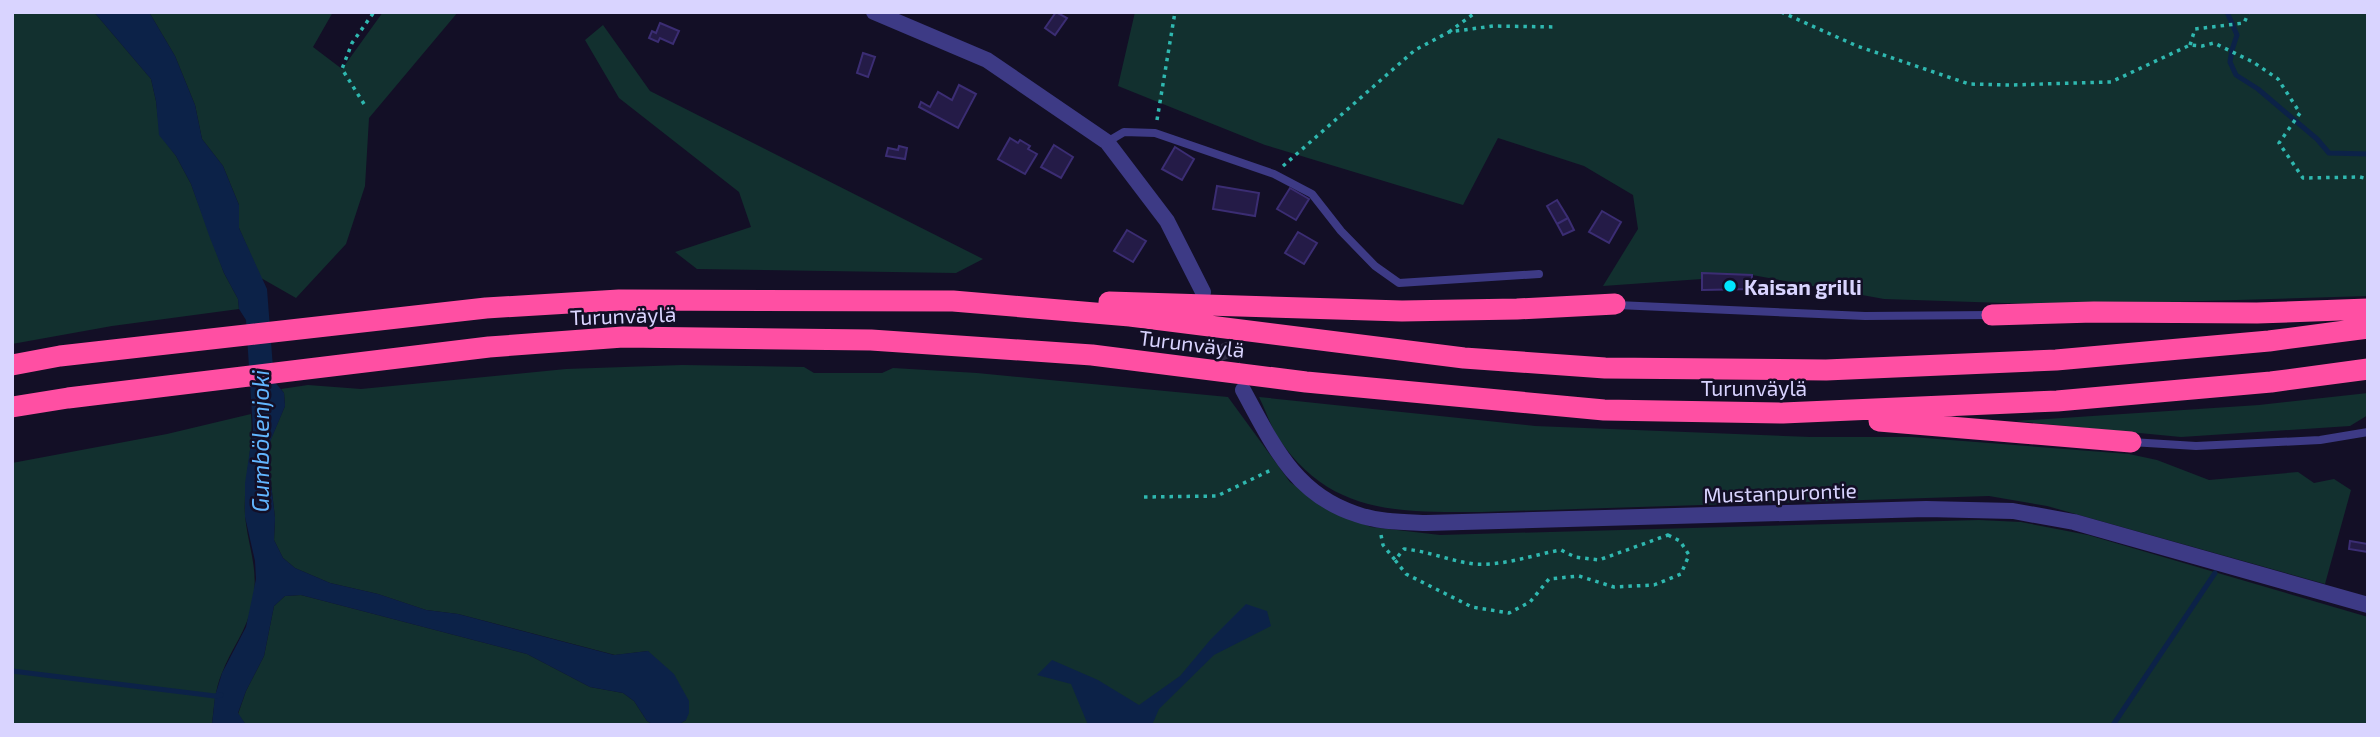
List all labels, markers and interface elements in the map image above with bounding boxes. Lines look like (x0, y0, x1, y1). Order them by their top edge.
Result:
place label: Kaisan grilli (1744, 274, 1862, 299)
marker: Kaisan grilli (1722, 278, 1738, 294)
street label: Turunväylä (569, 301, 677, 329)
street label: Turunväylä (1138, 324, 1246, 362)
water label: Gumbölenjoki (246, 370, 274, 512)
street label: Turunväylä (1701, 375, 1807, 400)
street label: Mustanpurontie (1703, 477, 1857, 507)

